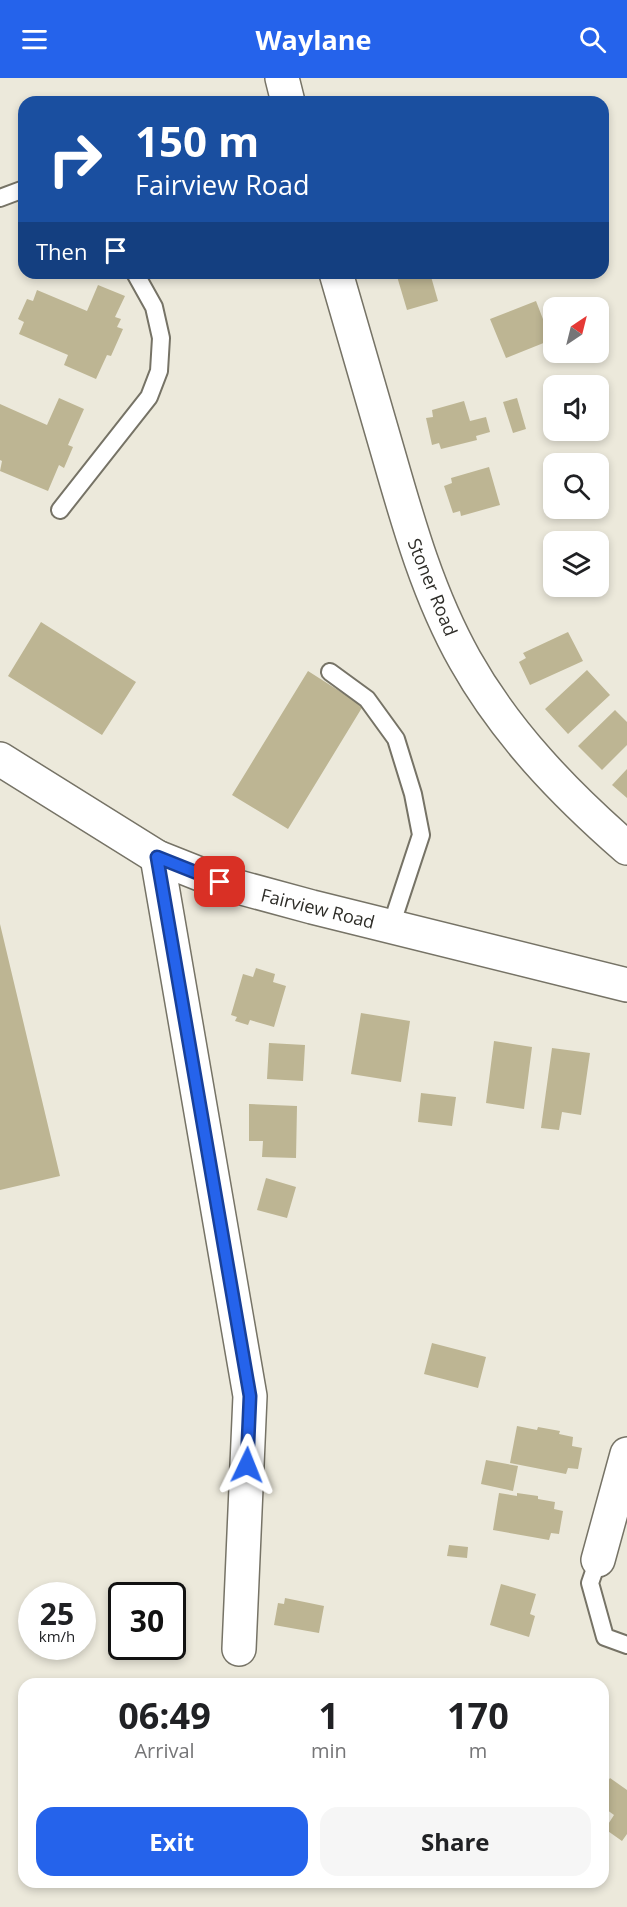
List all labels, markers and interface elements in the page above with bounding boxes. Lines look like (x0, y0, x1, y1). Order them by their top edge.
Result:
text: Waylane (255, 21, 372, 58)
icon: menu (18, 23, 51, 56)
icon: search (576, 23, 609, 56)
text: 150 m (135, 112, 259, 169)
icon: right (36, 120, 114, 198)
text: Fairview Road (135, 166, 310, 203)
icon: arrive (99, 234, 132, 267)
text: Then (36, 236, 87, 266)
north arrow (543, 297, 609, 363)
map controls (543, 297, 609, 597)
button: sound (543, 375, 609, 441)
button: search (543, 453, 609, 519)
button: layers (543, 531, 609, 597)
street label: Stoner Road (403, 535, 463, 639)
pin (194, 856, 245, 907)
icon: arrive (203, 865, 236, 898)
street label: Fairview Road (259, 882, 377, 934)
position arrow (215, 1433, 279, 1497)
speed limit sign: 30 (108, 1582, 186, 1660)
text: 25 (40, 1593, 74, 1634)
text: km/h (39, 1626, 75, 1646)
text: 06:49 (118, 1691, 211, 1740)
text: 1 (319, 1691, 339, 1740)
text: 170 (447, 1691, 509, 1740)
text: Arrival (134, 1737, 195, 1764)
text: min (311, 1737, 347, 1764)
text: m (469, 1737, 487, 1764)
button: Exit (36, 1807, 308, 1876)
button: Share (320, 1807, 591, 1876)

